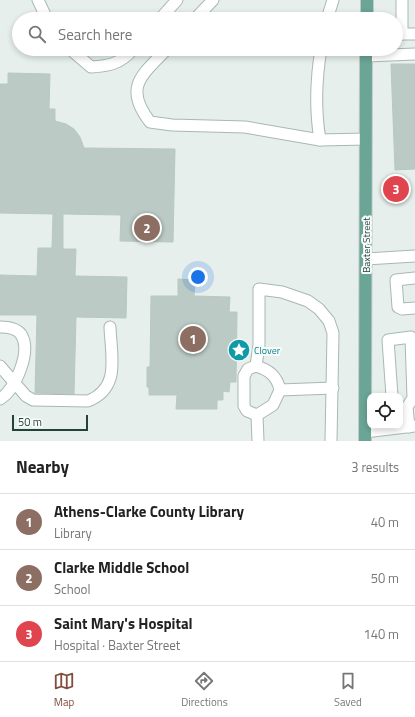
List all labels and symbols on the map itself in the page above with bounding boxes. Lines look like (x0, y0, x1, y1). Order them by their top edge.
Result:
pin: 3 (383, 174, 409, 204)
pin: 2 (134, 213, 160, 243)
street label: Baxter Street (359, 217, 374, 273)
your location (188, 267, 208, 287)
pin: 1 (180, 324, 206, 354)
place icon: Clover (226, 337, 252, 363)
place label: Clover (254, 343, 281, 358)
scale bar (12, 413, 88, 432)

